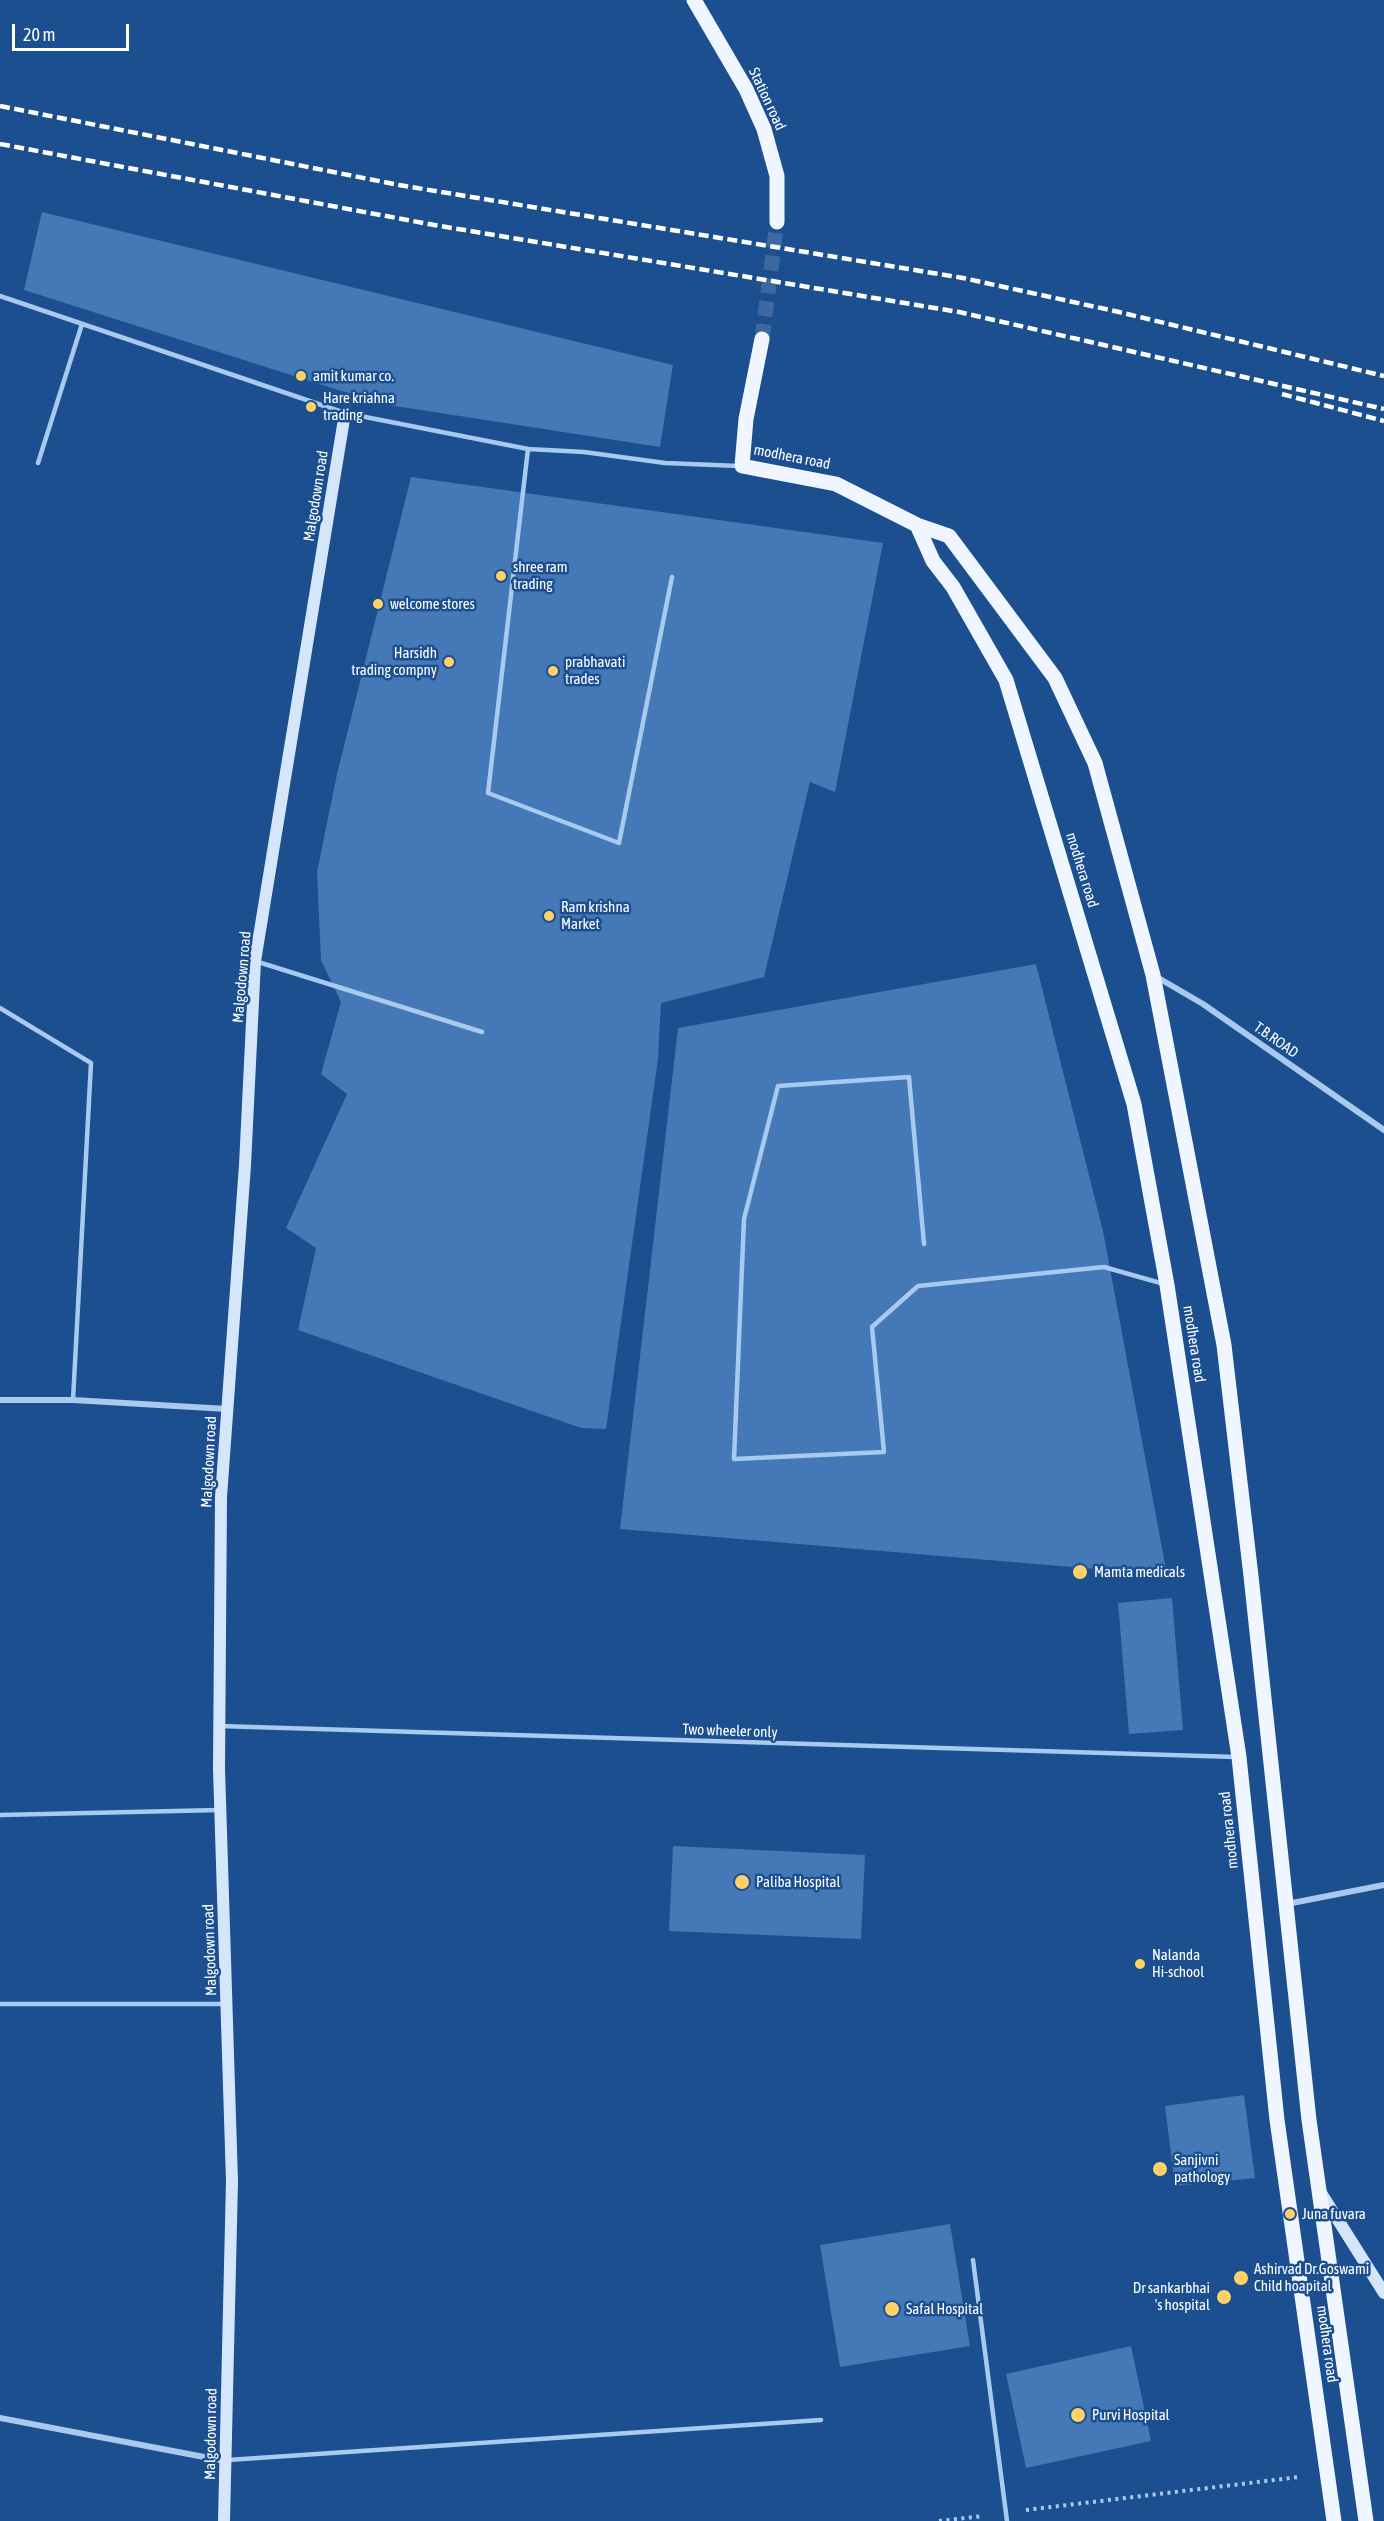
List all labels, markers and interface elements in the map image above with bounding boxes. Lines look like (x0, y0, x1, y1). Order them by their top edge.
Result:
scale bar (15, 12, 132, 50)
text: 20 m (23, 24, 55, 45)
street label: Station road (745, 65, 789, 133)
place label: amit kumar co. (313, 367, 394, 385)
marker: amit kumar co. (294, 369, 308, 383)
place label: Hare kriahna trading (323, 389, 395, 424)
marker: Hare kriahna trading (304, 400, 318, 414)
street label: modhera road (752, 441, 832, 473)
street label: Malgodown road (300, 449, 332, 543)
place label: shree ram trading (513, 558, 567, 593)
marker: shree ram trading (494, 569, 508, 583)
place label: welcome stores (390, 595, 475, 613)
marker: welcome stores (371, 597, 385, 611)
place label: Harsidh trading compny (351, 644, 437, 679)
place label: prabhavati trades (565, 653, 625, 688)
marker: Harsidh trading compny (442, 655, 456, 669)
marker: prabhavati trades (546, 664, 560, 678)
street label: modhera road (1062, 830, 1102, 910)
place label: Ram krishna Market (561, 898, 630, 933)
marker: Ram krishna Market (542, 909, 556, 923)
street label: Malgodown road (229, 930, 255, 1024)
street label: T.B.ROAD (1250, 1018, 1302, 1062)
street label: modhera road (1179, 1304, 1209, 1384)
street label: Malgodown road (198, 1416, 220, 1508)
marker: Mamta medicals (1071, 1563, 1089, 1581)
place label: Mamta medicals (1094, 1563, 1185, 1581)
street label: Two wheeler only (682, 1720, 778, 1742)
street label: modhera road (1216, 1790, 1242, 1870)
marker: Paliba Hospital (733, 1873, 751, 1891)
place label: Paliba Hospital (756, 1873, 840, 1891)
street label: Malgodown road (199, 1904, 221, 1996)
place label: Nalanda Hi-school (1152, 1946, 1204, 1981)
marker: Nalanda Hi-school (1133, 1957, 1147, 1971)
place label: Sanjivni pathology (1174, 2151, 1230, 2186)
marker: Sanjivni pathology (1151, 2160, 1169, 2178)
place label: Juna fuvara (1302, 2205, 1366, 2223)
marker: Juna fuvara (1283, 2207, 1297, 2221)
place label: Ashirvad Dr.Goswami Child hoapital (1254, 2260, 1369, 2295)
marker: Ashirvad Dr.Goswami Child hoapital (1232, 2269, 1250, 2287)
place label: Dr sankarbhai 's hospital (1133, 2279, 1210, 2314)
marker: Dr sankarbhai 's hospital (1215, 2288, 1233, 2306)
marker: Safal Hospital (883, 2300, 901, 2318)
place label: Safal Hospital (906, 2300, 983, 2318)
street label: modhera road (1313, 2304, 1341, 2384)
street label: Malgodown road (201, 2388, 221, 2480)
marker: Purvi Hospital (1069, 2406, 1087, 2424)
place label: Purvi Hospital (1092, 2406, 1170, 2424)

